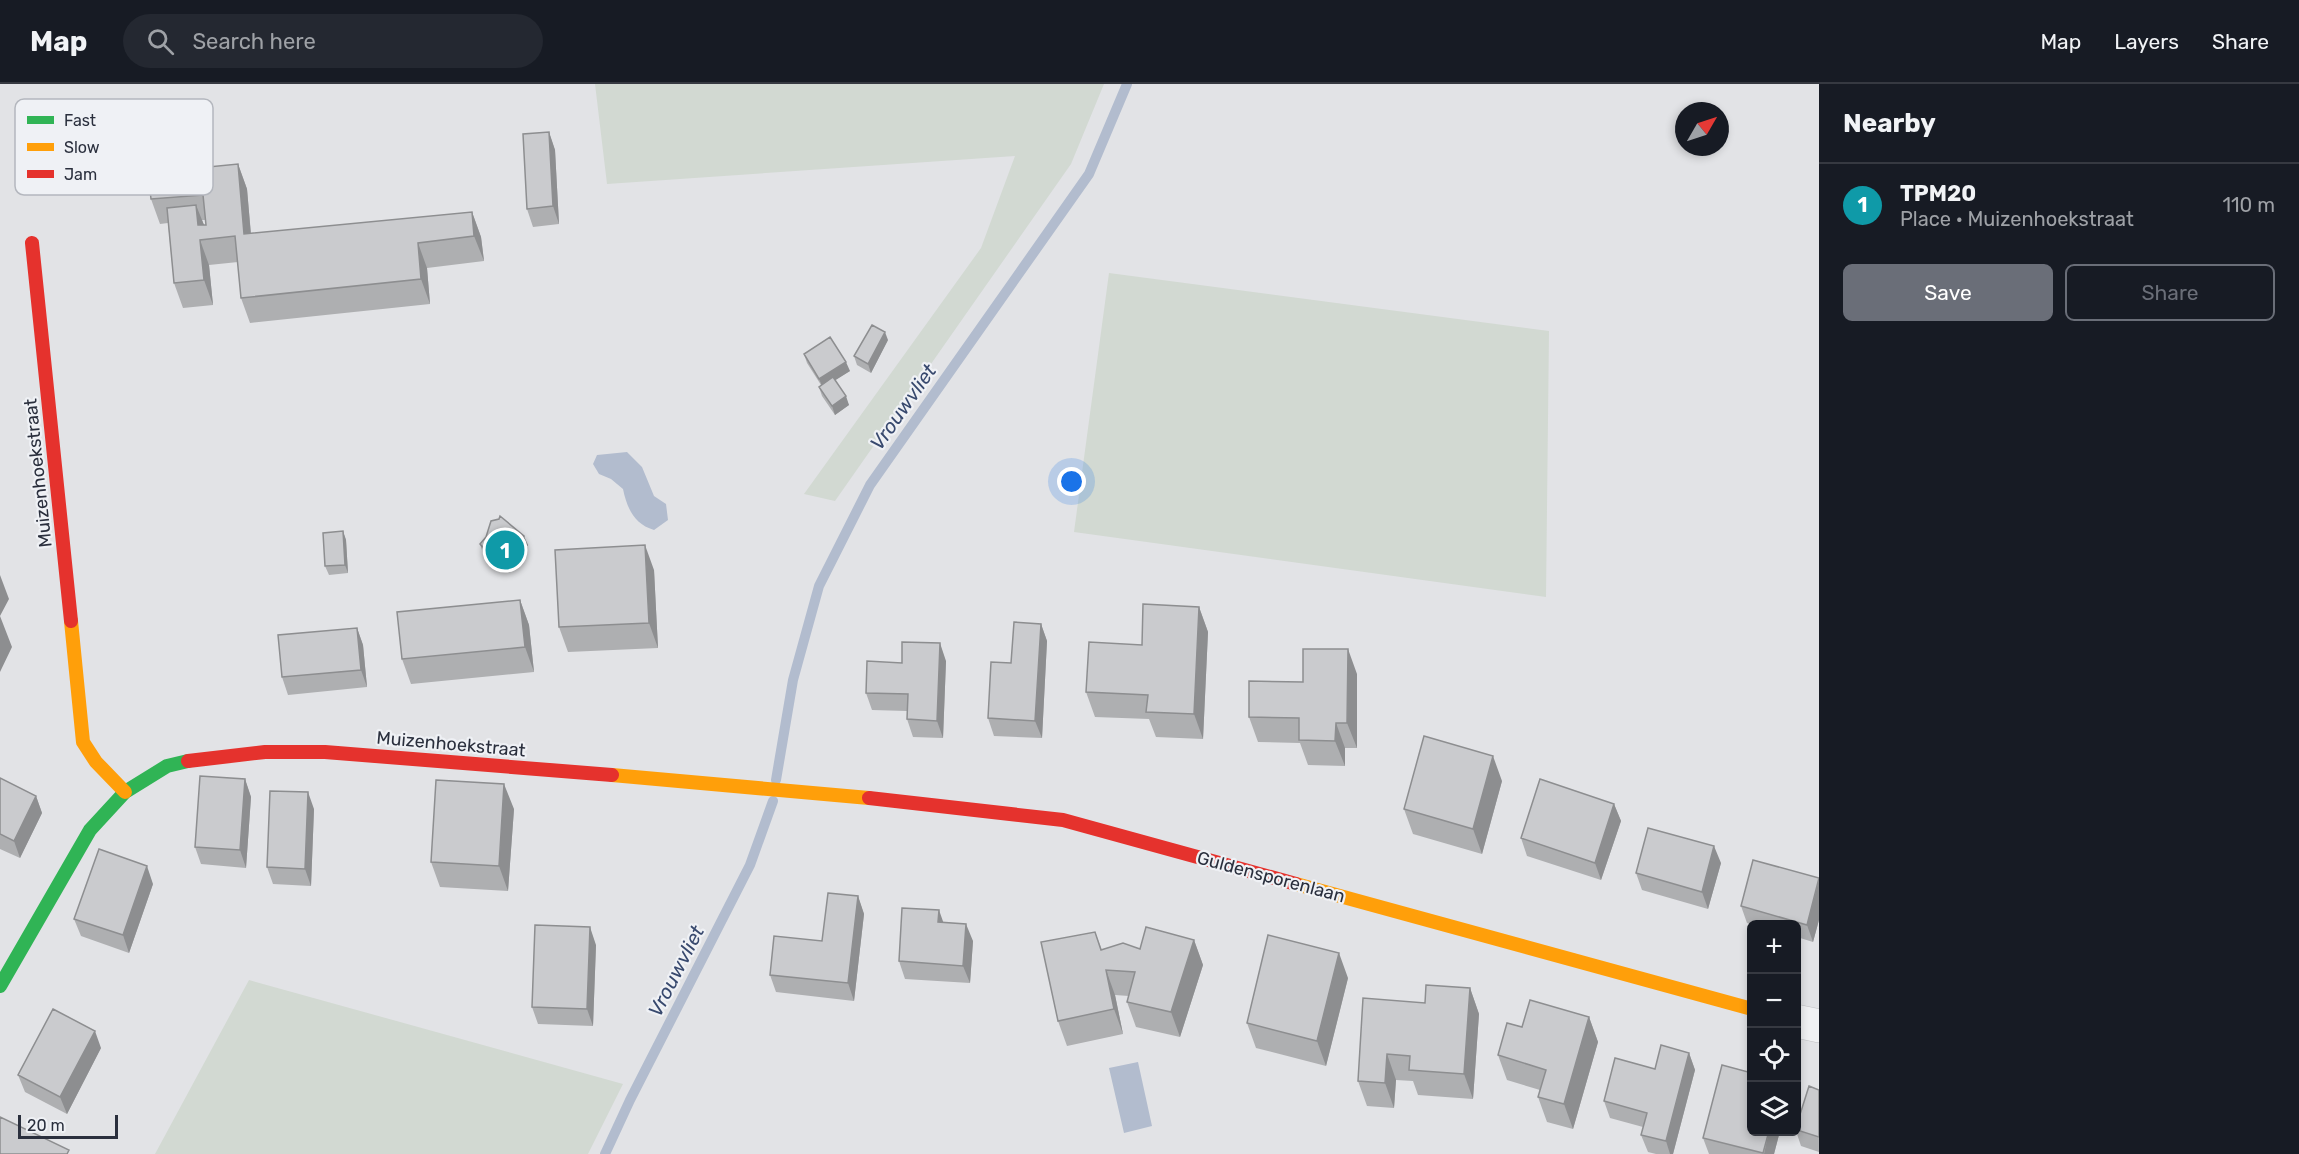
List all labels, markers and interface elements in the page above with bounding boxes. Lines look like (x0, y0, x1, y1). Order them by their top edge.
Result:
search box (123, 14, 543, 68)
text: Map (30, 25, 87, 58)
icon: search (144, 25, 177, 58)
text: Search here (192, 28, 316, 55)
text: Map (2040, 29, 2081, 54)
text: Layers (2114, 29, 2179, 54)
text: Share (2212, 29, 2269, 54)
legend (15, 99, 213, 195)
north arrow (1675, 102, 1729, 156)
text: Nearby (1843, 108, 1936, 139)
text: Fast (64, 111, 96, 130)
text: Slow (64, 138, 100, 157)
text: Jam (64, 165, 97, 184)
text: TPM20 (1900, 180, 1976, 207)
text: 1 (1858, 193, 1867, 217)
text: 110 m (2223, 193, 2275, 217)
text: Place · Muizenhoekstraat (1900, 207, 2134, 231)
button: Save (1843, 264, 2053, 321)
button: Share (2065, 264, 2275, 321)
water label: Vrouwvliet (865, 359, 941, 454)
street label: Muizenhoekstraat (19, 397, 57, 549)
your location (1057, 467, 1086, 496)
pin: 1 (486, 528, 524, 572)
street label: Muizenhoekstraat (375, 727, 527, 761)
street label: Guldensporenlaan (1195, 847, 1347, 907)
map controls (1747, 920, 1801, 1136)
button: + (1747, 920, 1801, 974)
water label: Vrouwvliet (643, 921, 709, 1021)
button: − (1747, 974, 1801, 1028)
button: locate (1747, 1028, 1801, 1082)
button: layers (1747, 1082, 1801, 1136)
scale bar (18, 1112, 118, 1140)
text: 20 m (27, 1116, 65, 1135)

